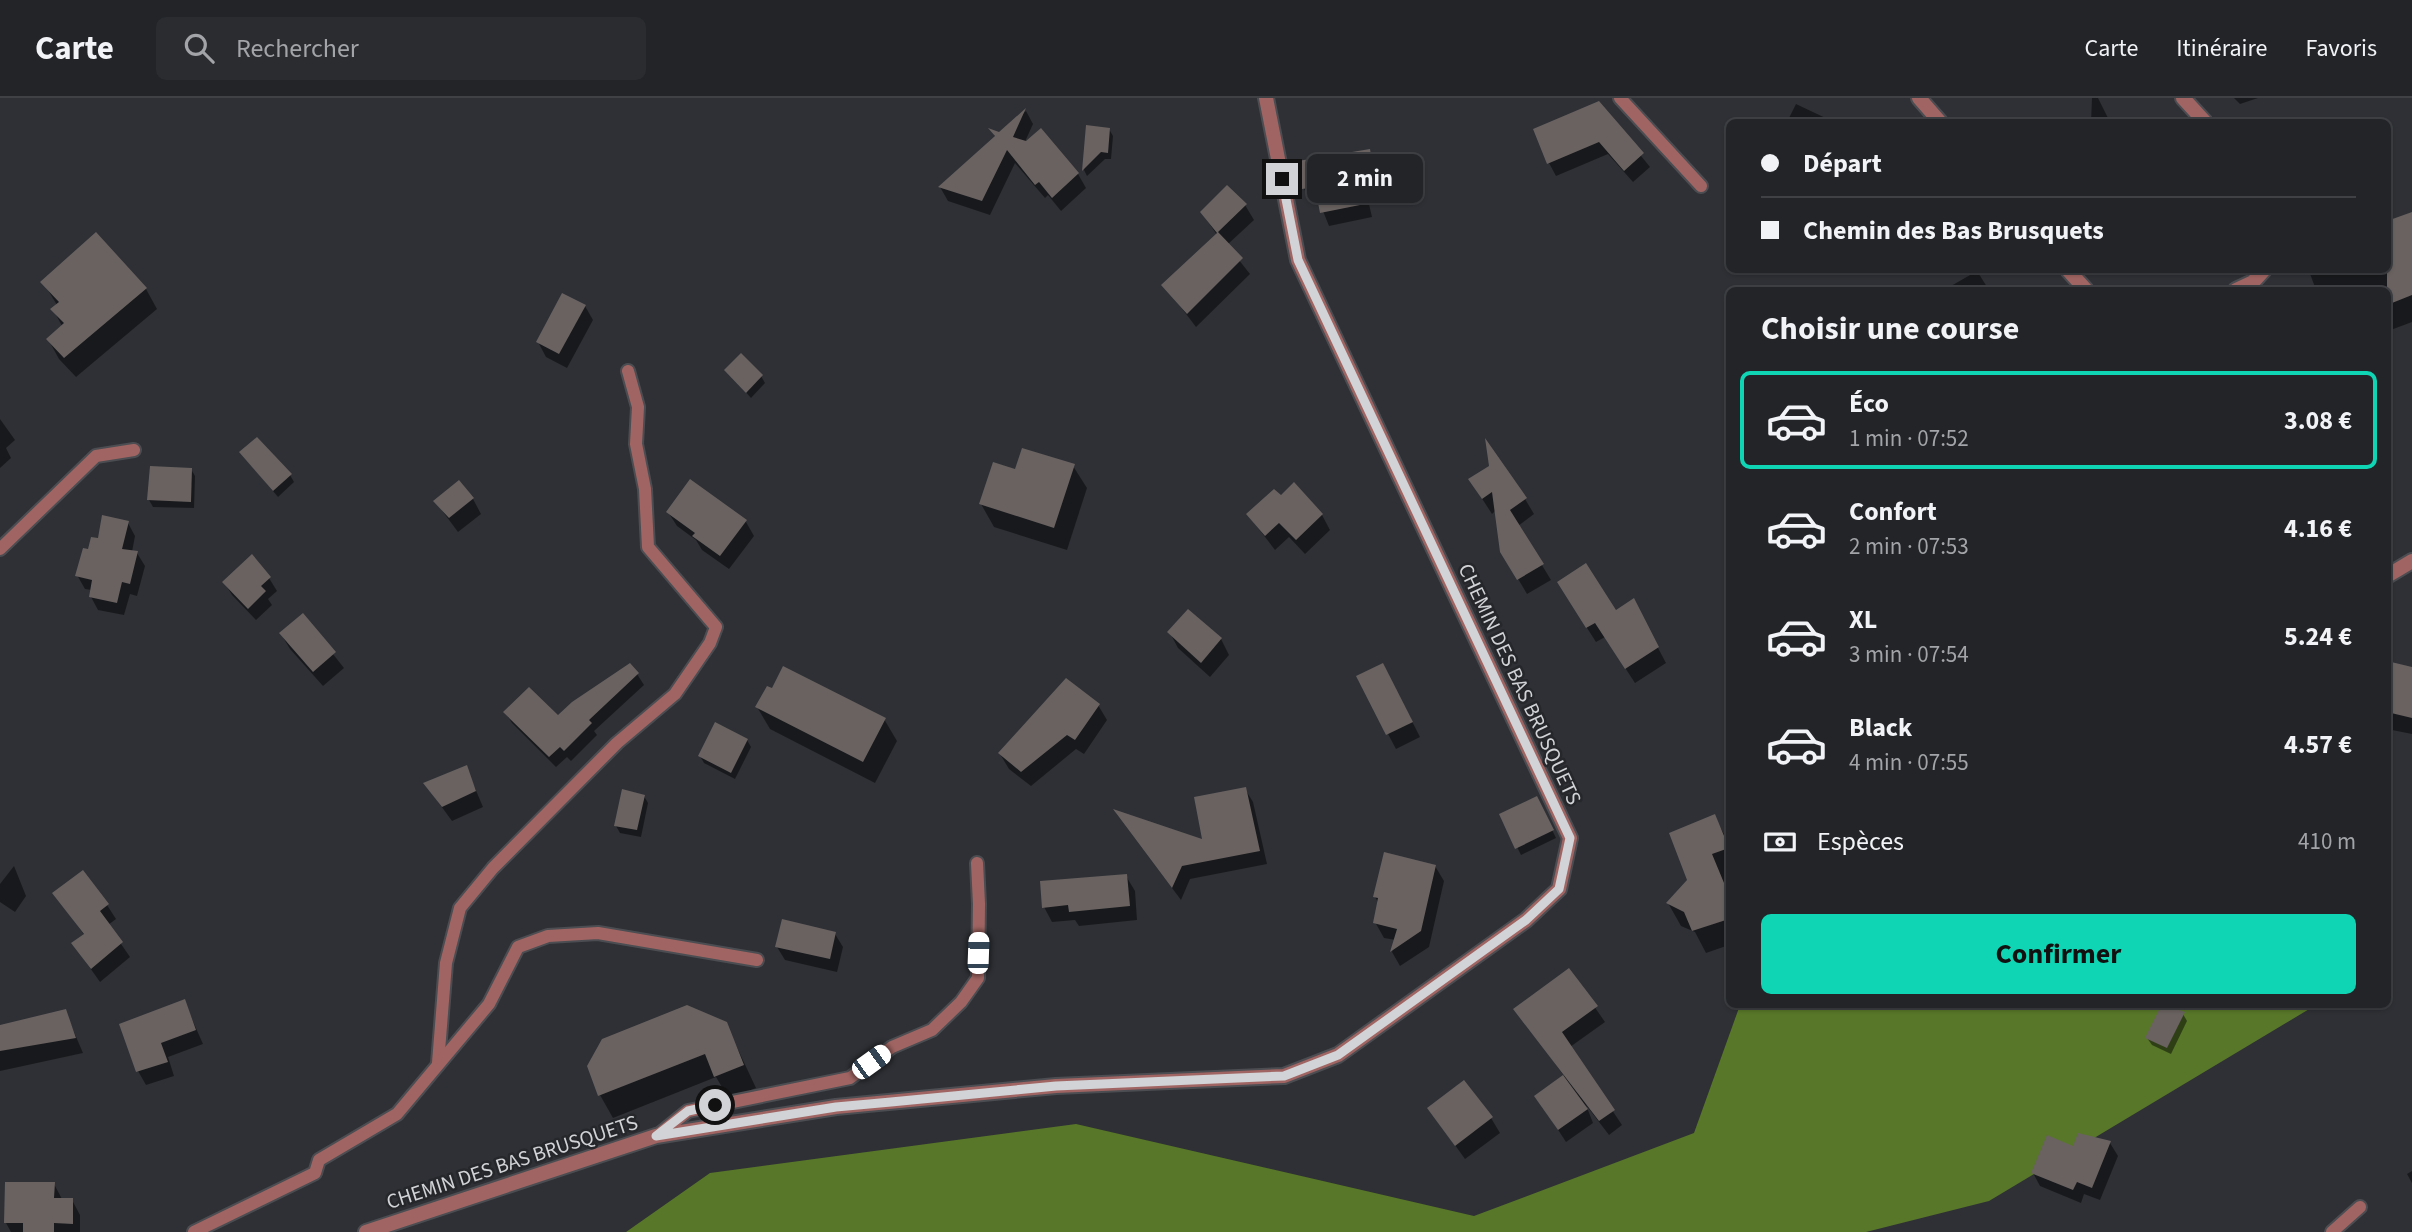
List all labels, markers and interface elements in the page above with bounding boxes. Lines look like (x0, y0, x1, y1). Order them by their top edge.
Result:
search box (156, 17, 646, 80)
text: Carte (35, 25, 114, 72)
icon: search (180, 29, 218, 67)
text: Rechercher (236, 30, 359, 67)
text: Carte (2084, 31, 2138, 66)
text: Itinéraire (2176, 31, 2267, 66)
text: Favoris (2305, 31, 2377, 66)
text: Départ (1803, 145, 1882, 182)
callout: 2 min (1306, 154, 1422, 204)
text: 2 min (1337, 162, 1393, 195)
route end (1266, 163, 1298, 195)
text: Chemin des Bas Brusquets (1803, 212, 2104, 249)
text: Choisir une course (1761, 306, 2019, 352)
text: Éco (1849, 385, 1889, 422)
icon: car (1765, 389, 1828, 452)
text: 3.08 € (2284, 402, 2352, 439)
text: 1 min · 07:52 (1849, 422, 1969, 455)
text: Confort (1849, 493, 1937, 530)
icon: car (1765, 497, 1828, 560)
text: 4.16 € (2284, 510, 2352, 547)
text: 2 min · 07:53 (1849, 530, 1969, 563)
street label: CHEMIN DES BAS BRUSQUETS (1451, 559, 1589, 809)
text: XL (1849, 601, 1877, 638)
icon: car (1765, 605, 1828, 668)
text: 5.24 € (2284, 618, 2352, 655)
text: 3 min · 07:54 (1849, 638, 1969, 671)
text: Black (1849, 709, 1912, 746)
icon: car (1765, 713, 1828, 776)
text: 4.57 € (2284, 726, 2352, 763)
text: 4 min · 07:55 (1849, 746, 1969, 779)
icon: cash (1761, 823, 1799, 861)
text: Espèces (1817, 823, 1904, 860)
text: 410 m (2298, 825, 2356, 858)
button: Confirmer (1761, 914, 2356, 994)
car (967, 932, 990, 974)
car (848, 1041, 895, 1083)
route start (699, 1089, 731, 1121)
street label: CHEMIN DES BAS BRUSQUETS (382, 1107, 642, 1217)

